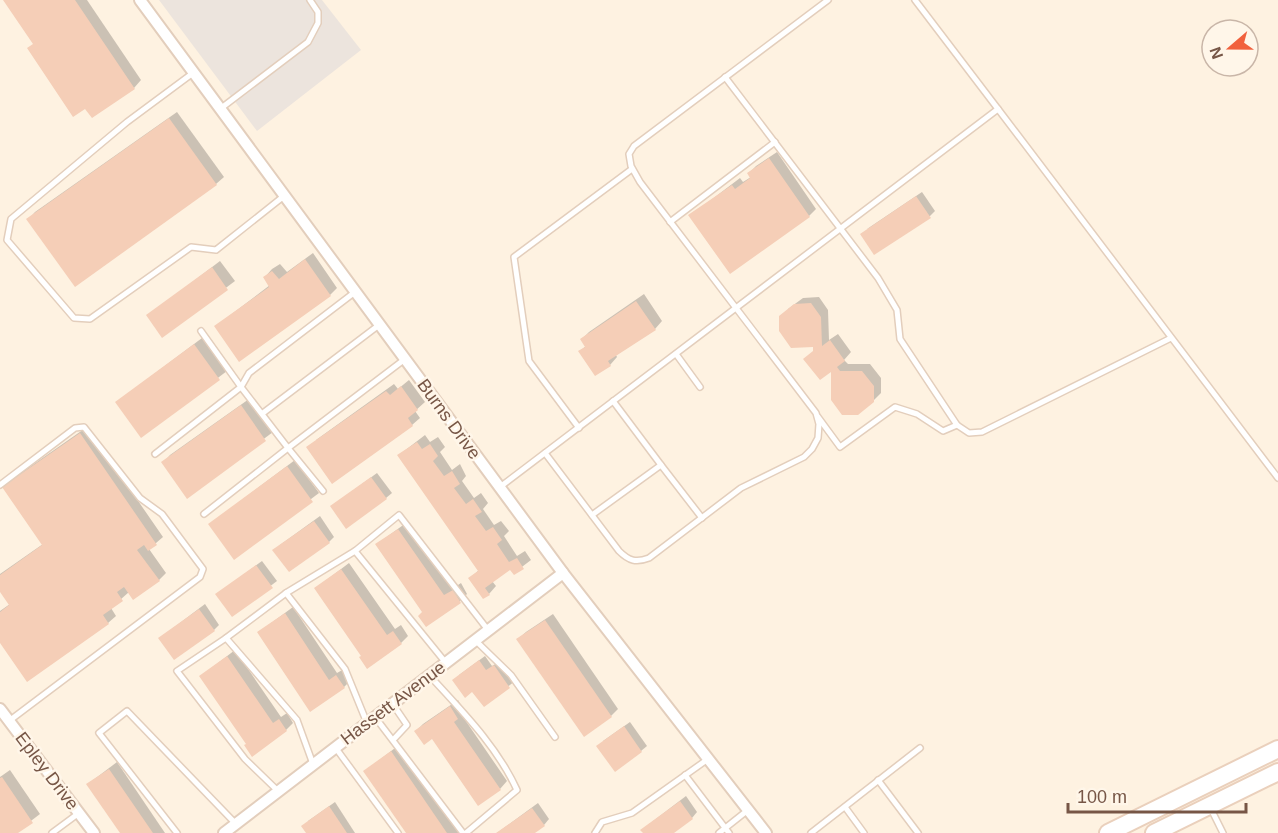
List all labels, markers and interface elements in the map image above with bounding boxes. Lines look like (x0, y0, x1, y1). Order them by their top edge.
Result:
north arrow (1200, 18, 1260, 78)
text: N (1206, 45, 1226, 61)
street label: Burns Drive (413, 375, 485, 463)
street label: Hassett Avenue (337, 657, 449, 749)
street label: Epley Drive (11, 728, 83, 814)
scale bar (1068, 776, 1246, 814)
text: 100 m (1077, 787, 1127, 807)

